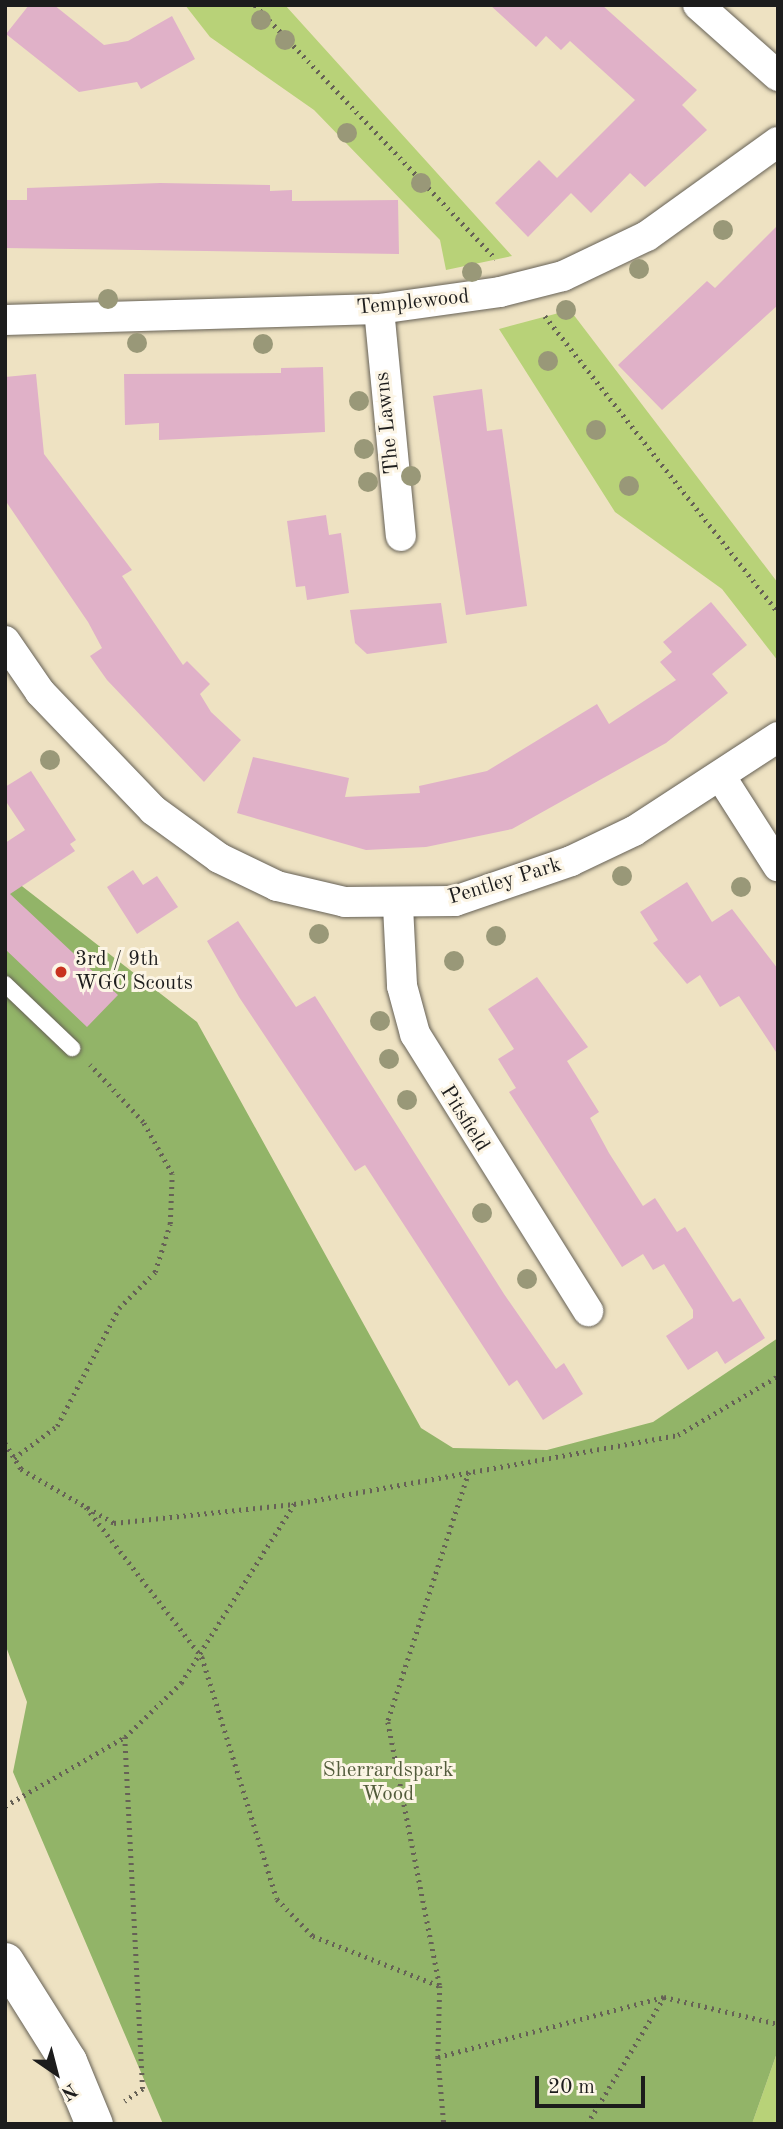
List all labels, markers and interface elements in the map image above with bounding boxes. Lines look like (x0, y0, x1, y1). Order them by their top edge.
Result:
street label: Templewood (355, 285, 471, 321)
street label: The Lawns (370, 371, 406, 475)
street label: Pentley Park (445, 853, 565, 911)
place label: 3rd / 9th WGC Scouts (75, 947, 193, 997)
marker: 3rd / 9th WGC Scouts (53, 964, 69, 980)
street label: Pitsfield (434, 1081, 494, 1157)
park label: Sherrardspark Wood (322, 1758, 454, 1808)
north arrow (21, 2038, 91, 2108)
scale bar (538, 2062, 648, 2106)
text: 20 m (548, 2077, 595, 2098)
text: N (57, 2079, 80, 2103)

